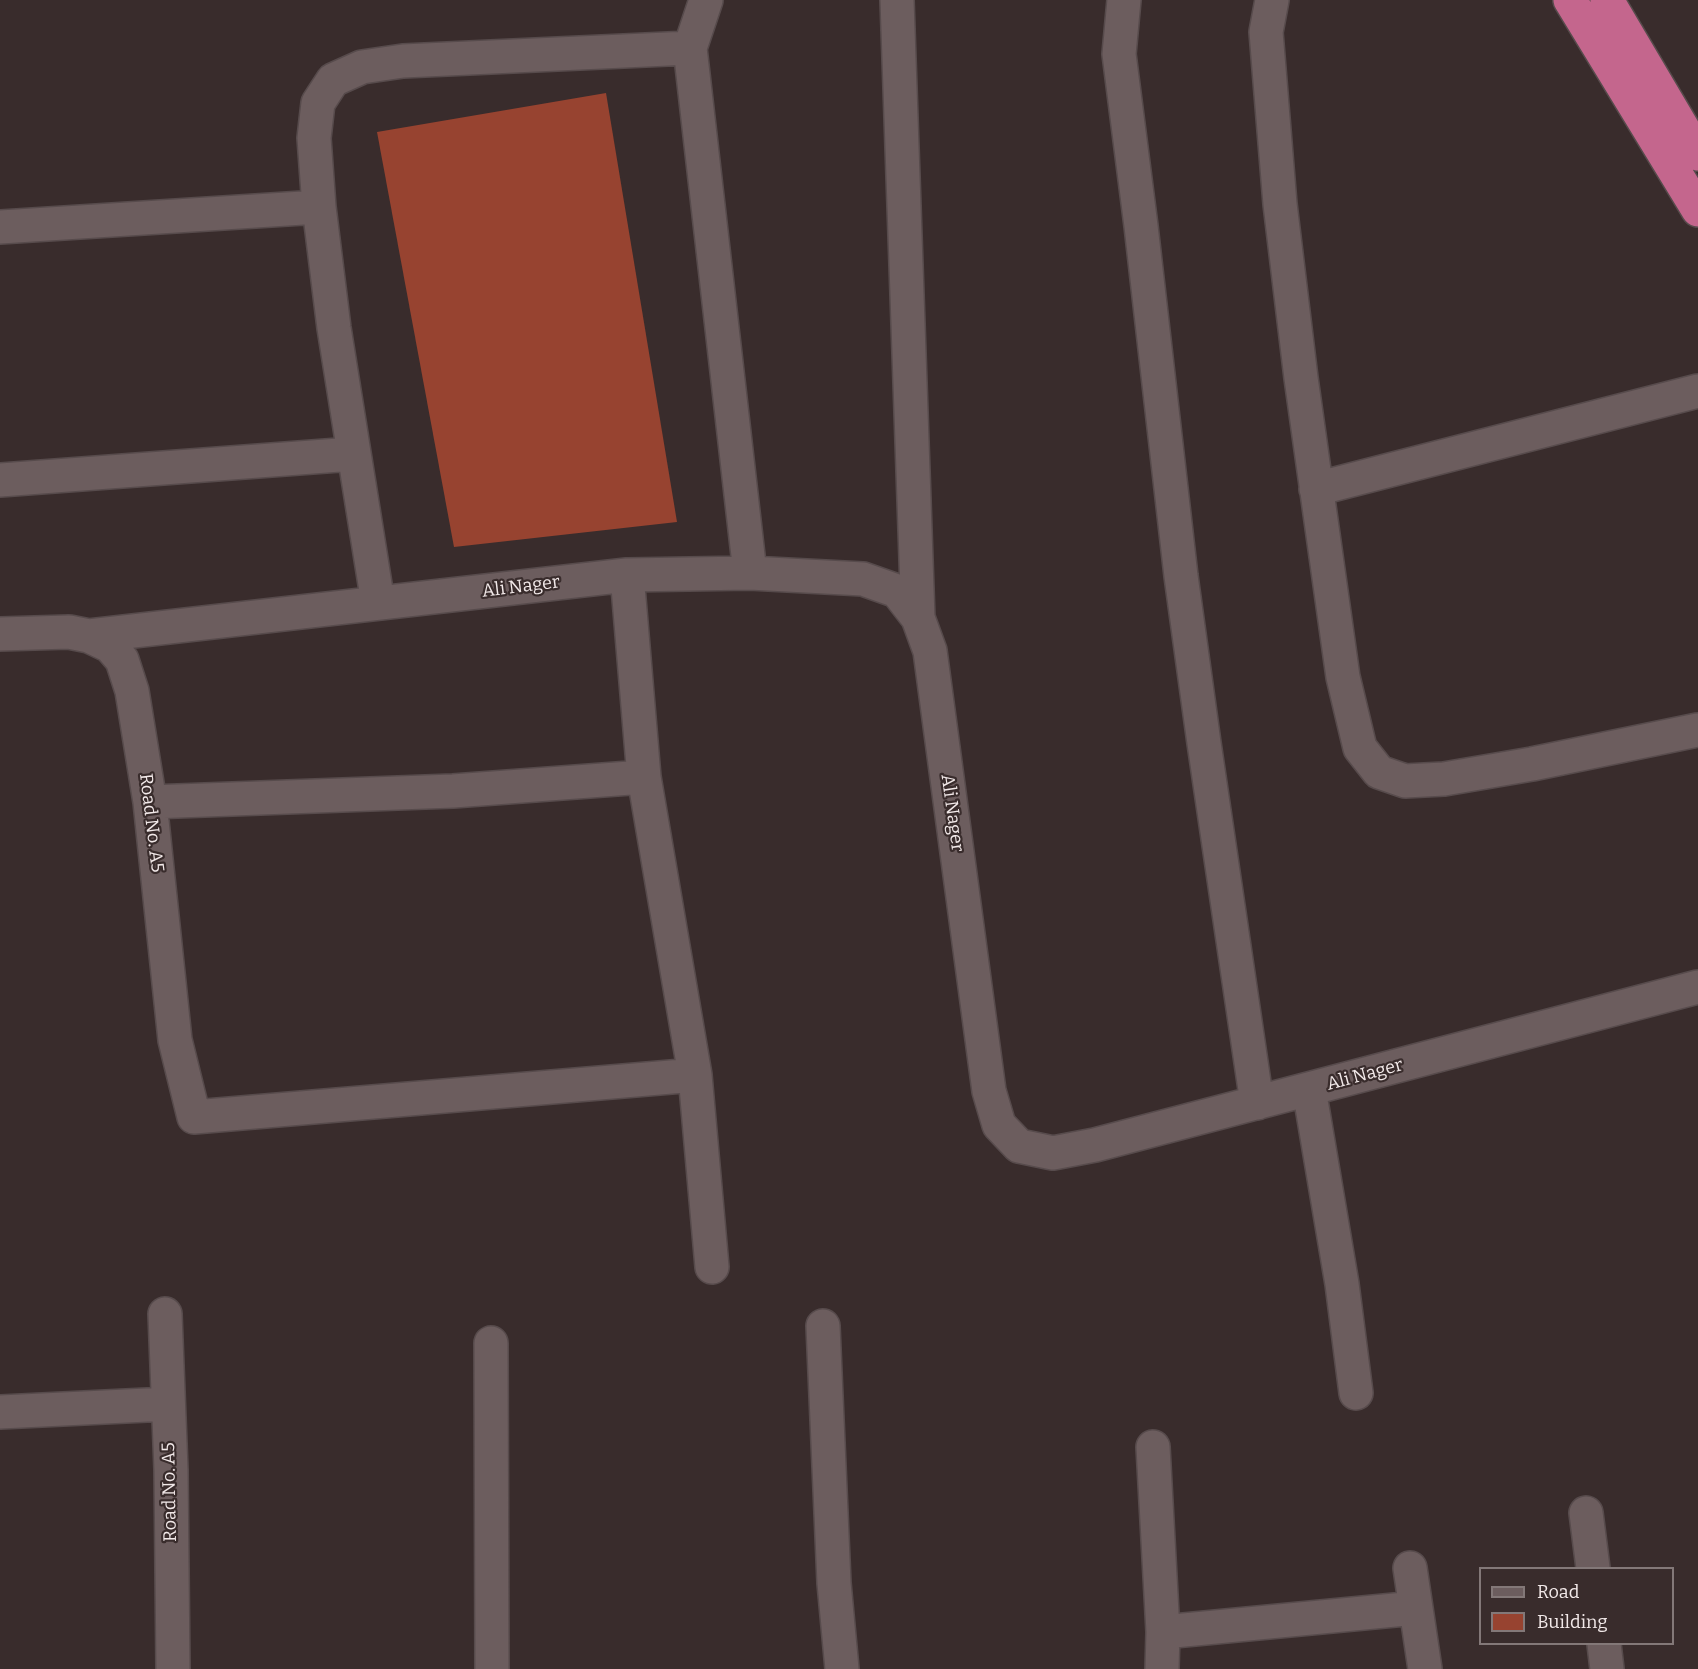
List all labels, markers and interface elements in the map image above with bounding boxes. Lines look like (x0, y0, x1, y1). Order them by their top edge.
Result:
street label: Ali Nager (481, 572, 561, 602)
street label: Road No. A5 (134, 772, 168, 874)
street label: Ali Nager (936, 773, 968, 853)
street label: Ali Nager (1324, 1054, 1406, 1096)
street label: Road No. A5 (158, 1442, 182, 1542)
legend (1479, 1567, 1674, 1645)
text: Road (1537, 1581, 1579, 1603)
text: Building (1537, 1611, 1608, 1633)

